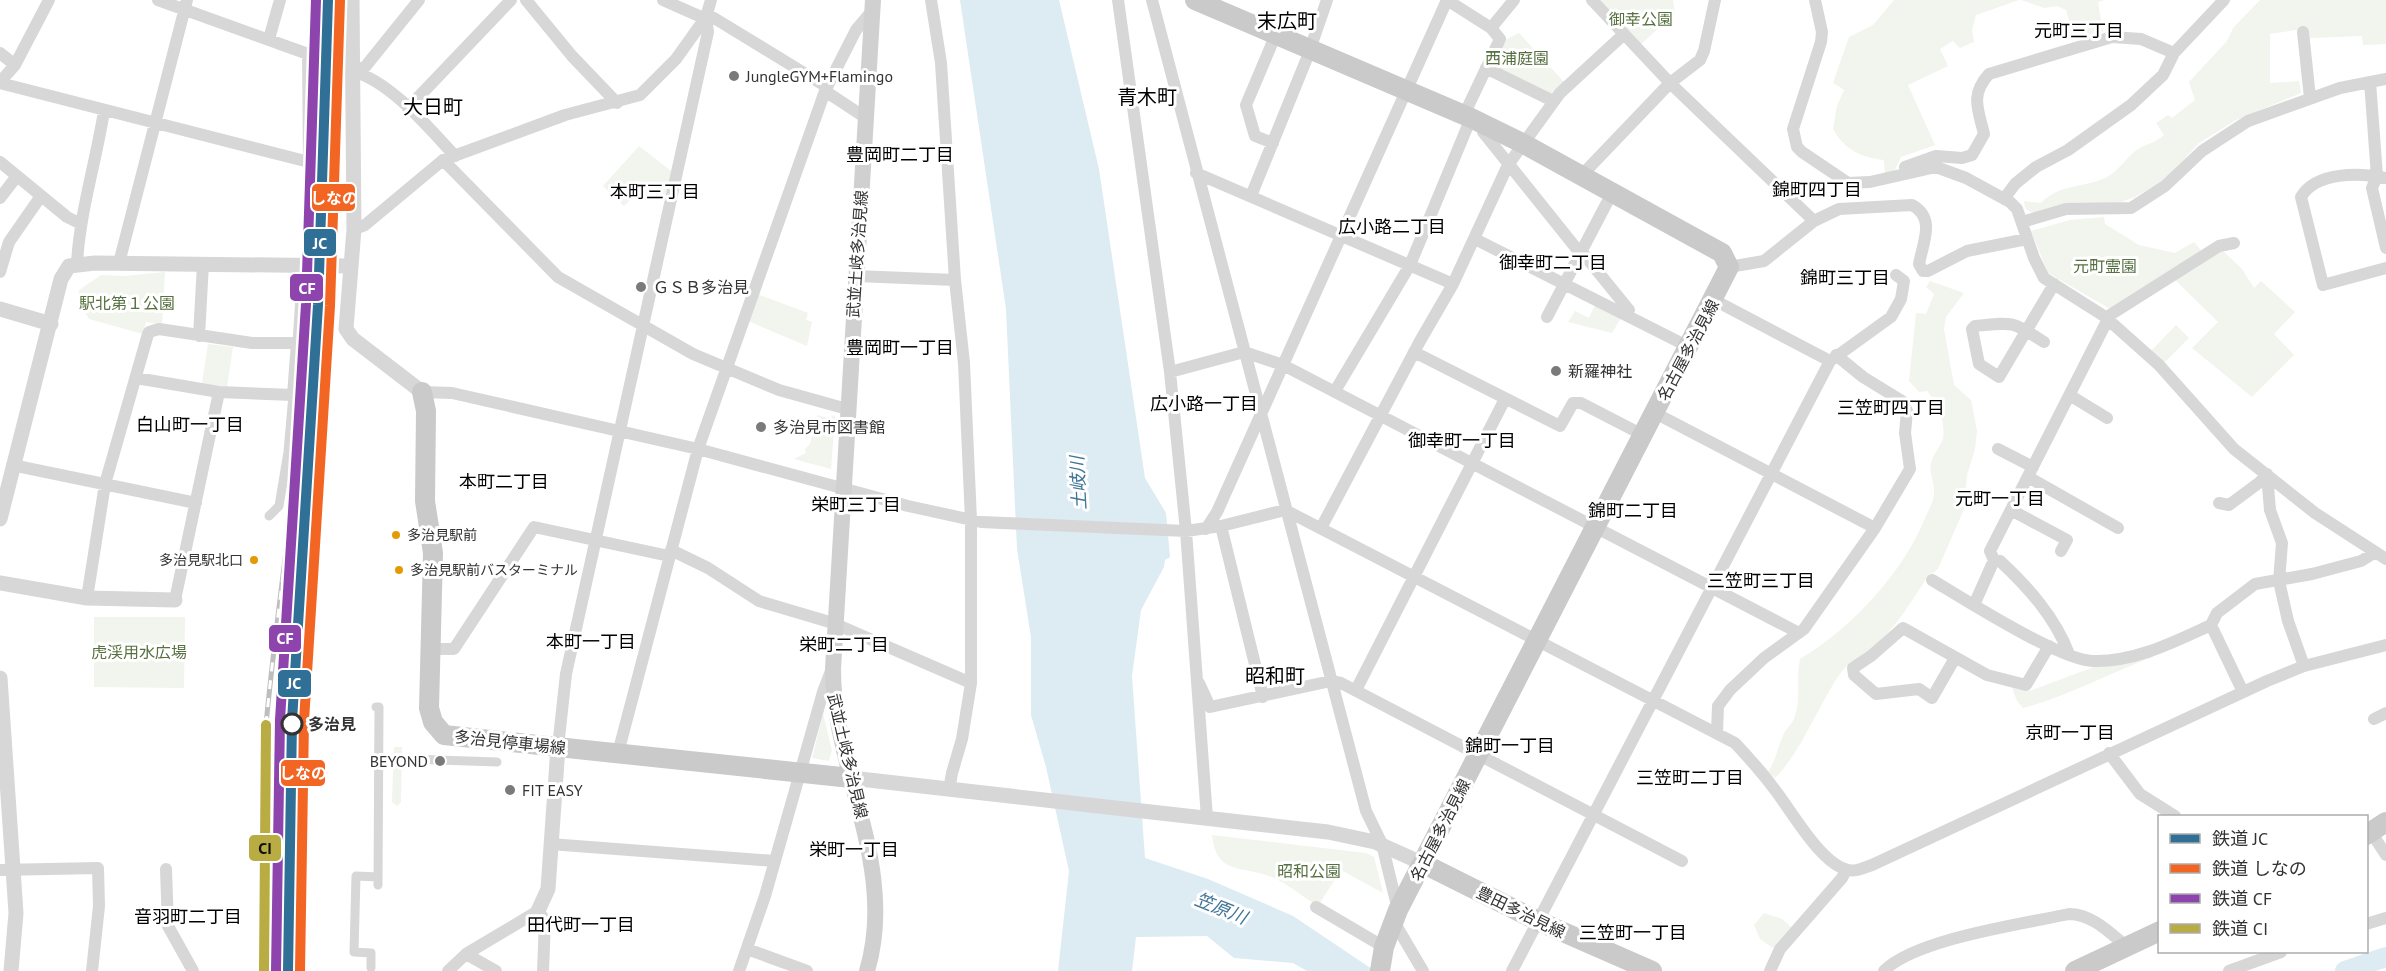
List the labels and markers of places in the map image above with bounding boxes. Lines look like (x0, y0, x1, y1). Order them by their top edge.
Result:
place label: JungleGYM+Flamingo (745, 66, 893, 86)
marker: JungleGYM+Flamingo (727, 69, 741, 83)
place label: ＧＳＢ多治見 (653, 277, 749, 297)
marker: ＧＳＢ多治見 (634, 280, 648, 294)
place label: 新羅神社 (1568, 361, 1632, 381)
marker: 新羅神社 (1549, 364, 1563, 378)
place label: 多治見市図書館 (773, 417, 885, 437)
marker: 多治見市図書館 (754, 420, 768, 434)
place label: 多治見駅前 (407, 526, 477, 544)
marker: 多治見駅前 (390, 529, 402, 541)
place label: 多治見駅北口 (159, 551, 243, 569)
marker: 多治見駅北口 (248, 554, 260, 566)
place label: 多治見駅前バスターミナル (410, 561, 578, 579)
marker: 多治見駅前バスターミナル (393, 564, 405, 576)
marker: 多治見 (281, 713, 303, 735)
place label: 多治見 (308, 714, 356, 734)
place label: BEYOND (370, 751, 428, 771)
marker: BEYOND (433, 754, 447, 768)
place label: FIT EASY (522, 780, 583, 800)
marker: FIT EASY (503, 783, 517, 797)

